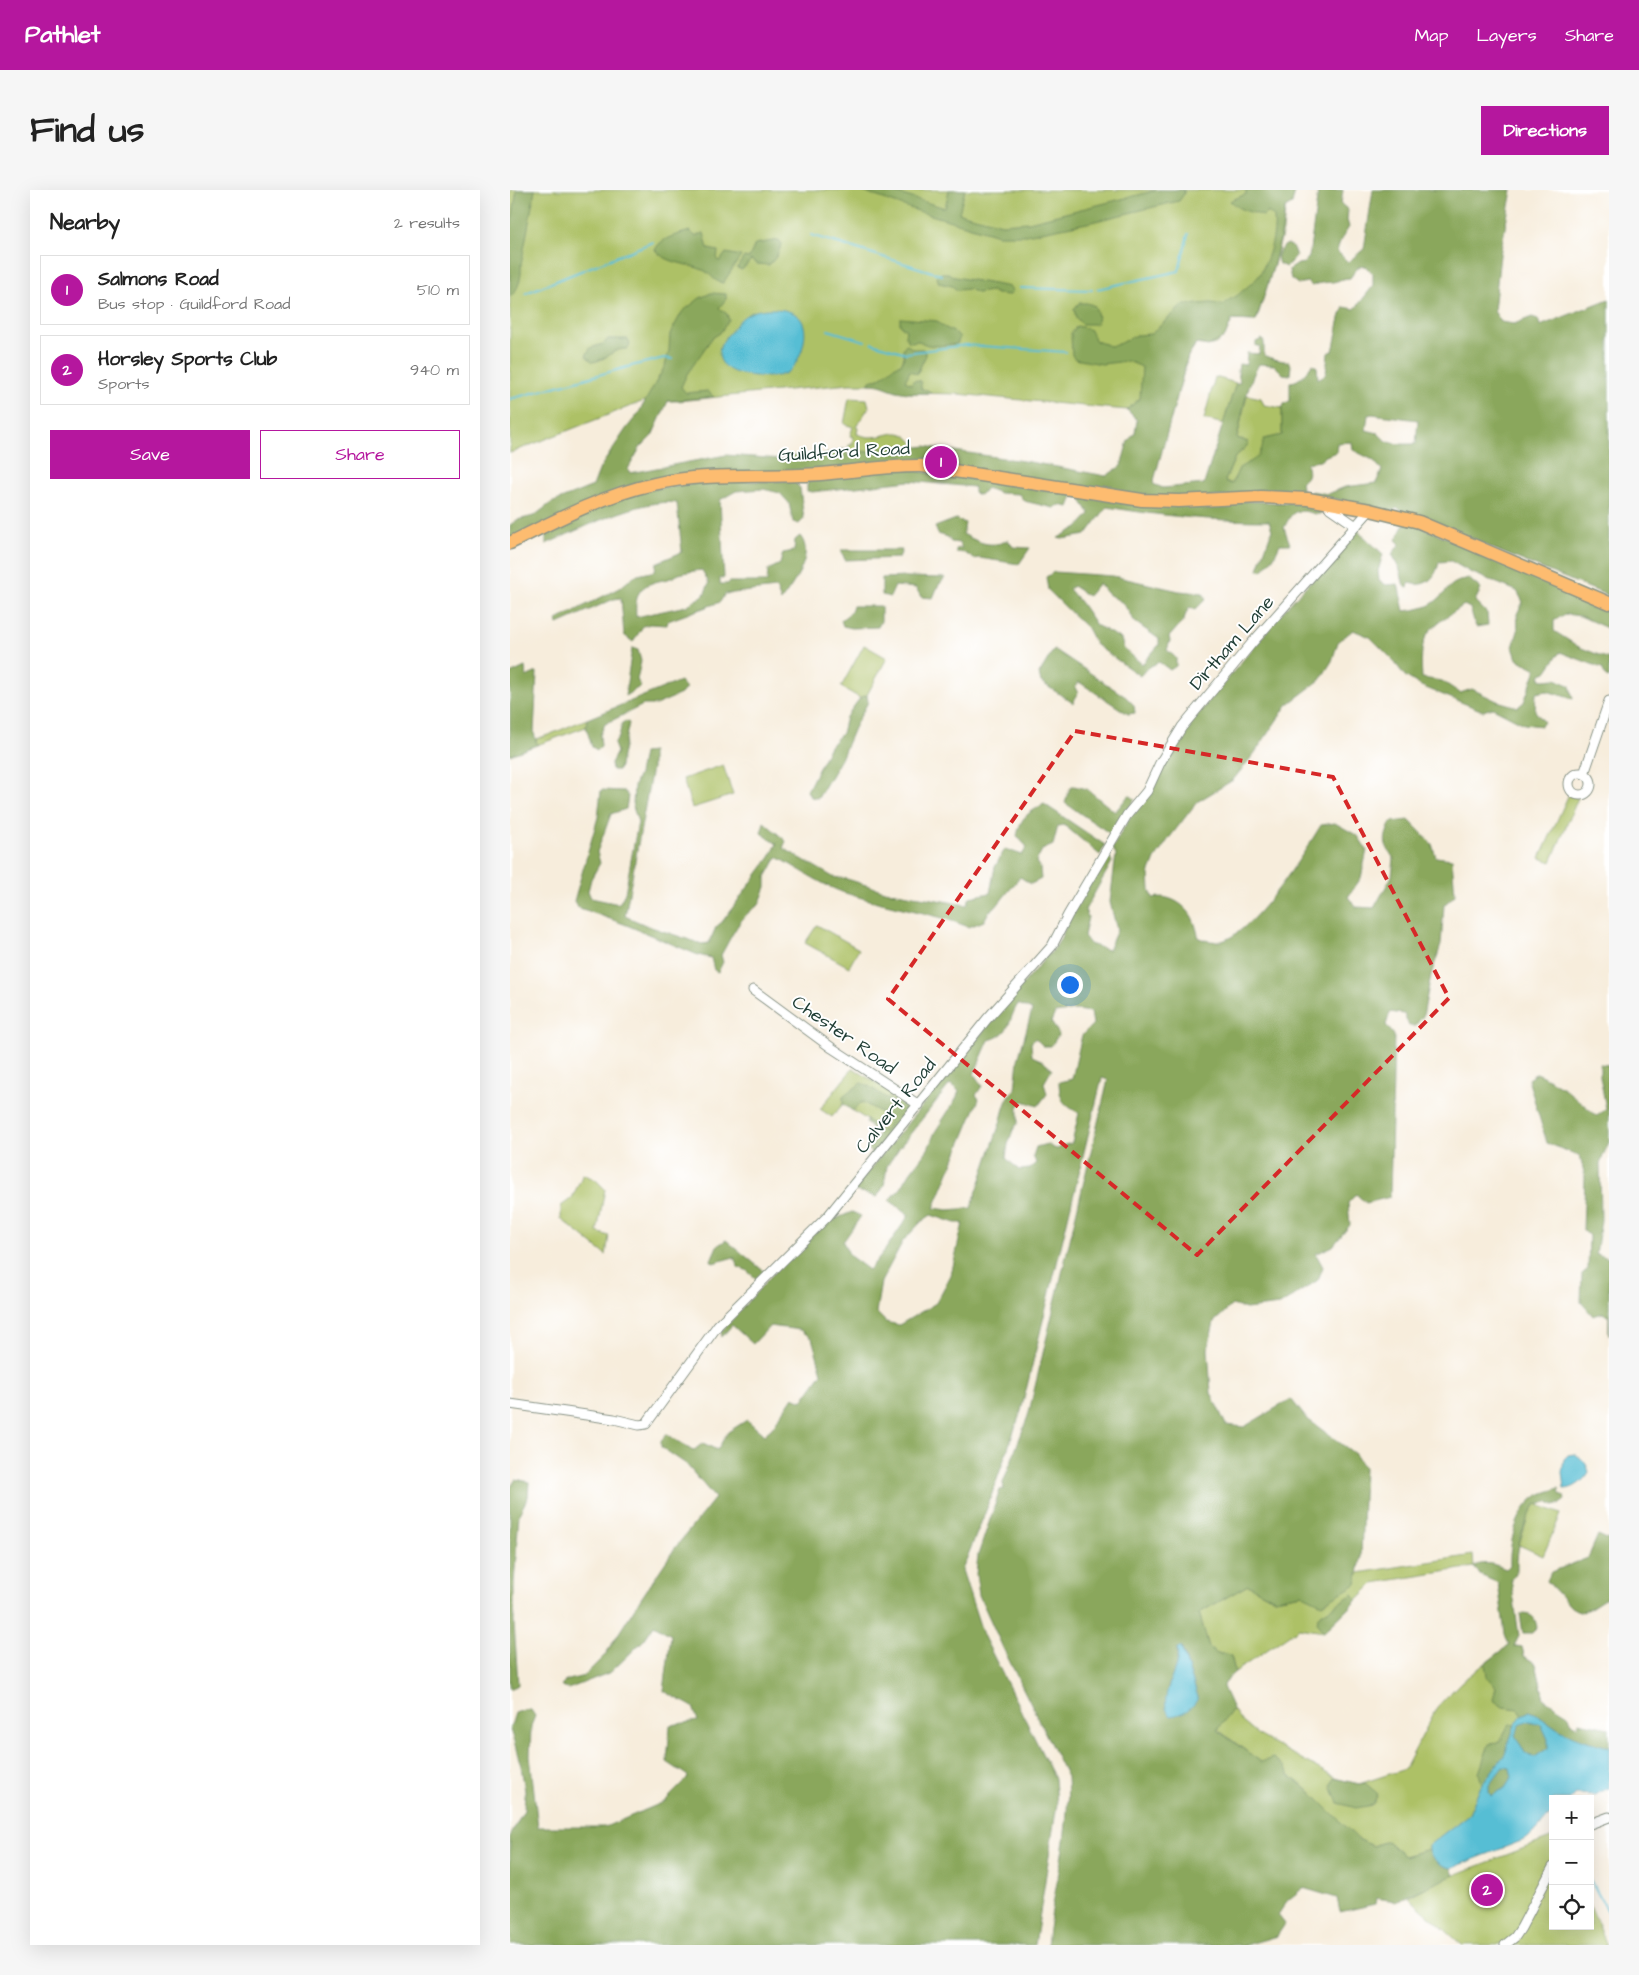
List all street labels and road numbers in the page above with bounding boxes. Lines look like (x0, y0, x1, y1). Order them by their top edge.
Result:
street label: Guildford Road (777, 435, 911, 469)
street label: Dirtham Lane (1183, 590, 1281, 696)
street label: Chester Road (786, 989, 902, 1081)
street label: Calvert Road (849, 1052, 943, 1159)

